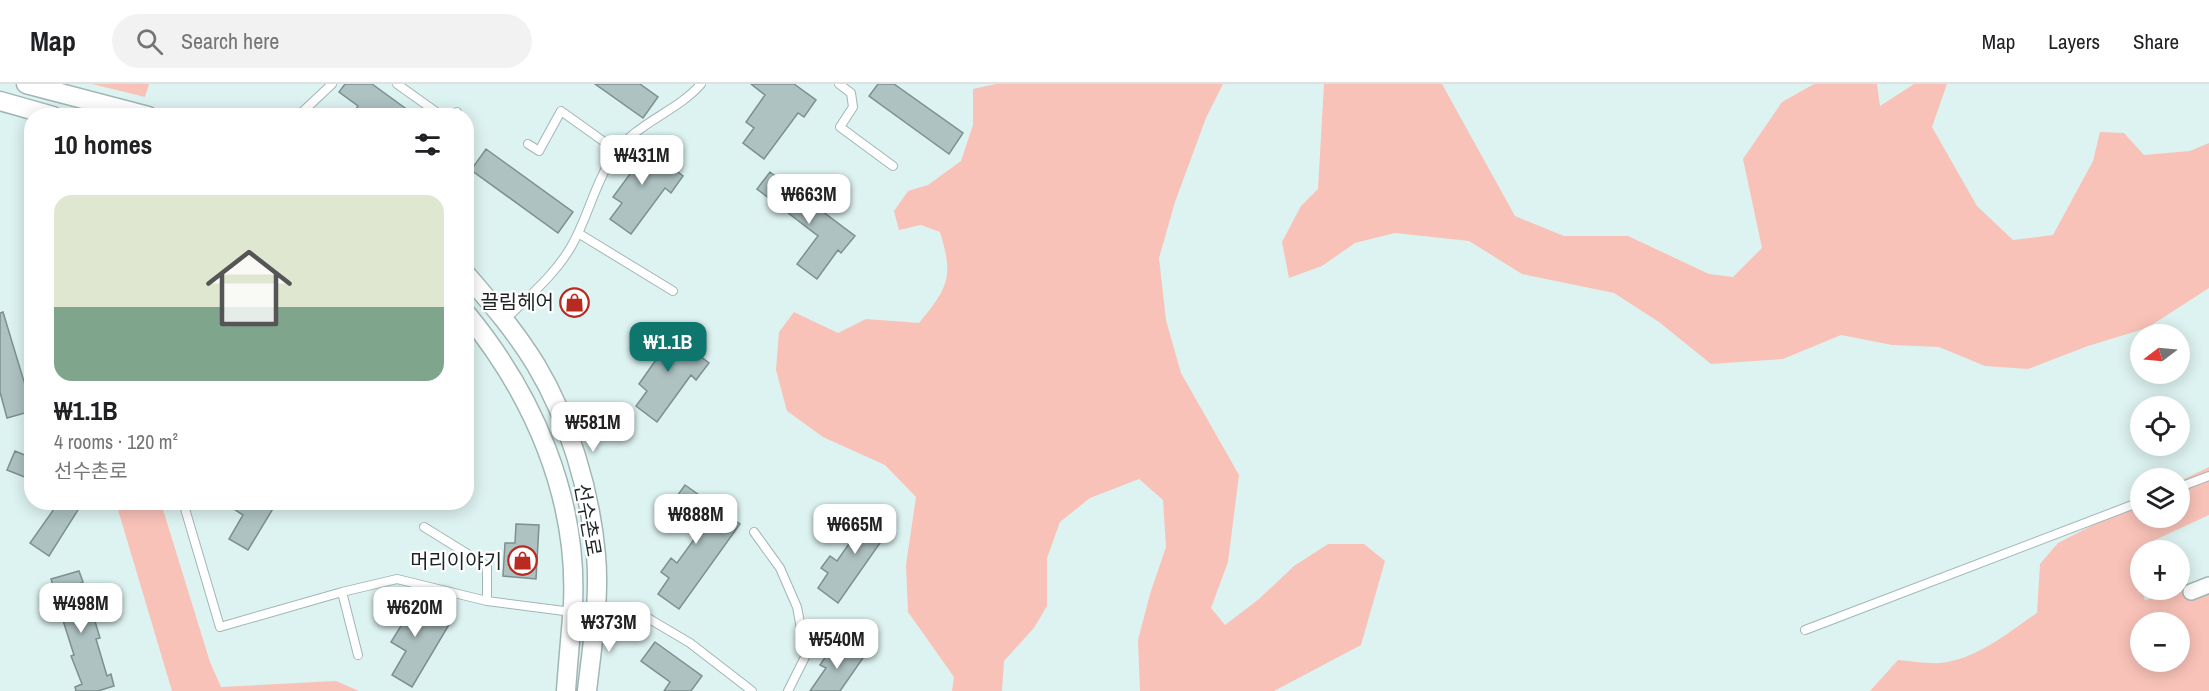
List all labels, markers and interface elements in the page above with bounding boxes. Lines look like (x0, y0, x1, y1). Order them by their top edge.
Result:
search box (112, 14, 532, 68)
text: Map (30, 22, 76, 60)
icon: search (133, 25, 166, 58)
text: Search here (181, 26, 279, 56)
text: Map (1982, 27, 2015, 56)
text: Layers (2048, 27, 2100, 56)
text: Share (2133, 27, 2179, 56)
text: 10 homes (54, 127, 152, 162)
icon: filters (411, 128, 444, 161)
pin: ₩431M (600, 135, 684, 186)
text: ₩431M (614, 141, 670, 168)
pin: ₩663M (767, 174, 851, 225)
text: ₩663M (781, 180, 837, 207)
icon: home (195, 234, 303, 342)
shop icon: 끌림헤어 (559, 286, 591, 318)
place label: 끌림헤어 (480, 288, 554, 315)
pin: ₩1.1B (626, 322, 710, 373)
north arrow (2130, 324, 2190, 384)
map controls (2130, 324, 2190, 672)
text: ₩1.1B (644, 328, 692, 355)
text: ₩1.1B (54, 393, 118, 428)
button: locate (2130, 396, 2190, 456)
pin: ₩581M (551, 402, 635, 453)
text: ₩581M (565, 408, 621, 435)
text: 4 rooms · 120 m² (54, 428, 178, 455)
text: 선수촌로 (54, 457, 128, 484)
button: layers (2130, 468, 2190, 528)
street label: 선수촌로 (569, 481, 608, 559)
pin: ₩888M (654, 494, 738, 545)
text: ₩888M (668, 500, 724, 527)
pin: ₩665M (813, 504, 897, 555)
text: ₩665M (827, 510, 883, 537)
button: + (2130, 540, 2190, 600)
shop icon: 머리이야기 (507, 545, 539, 577)
place label: 머리이야기 (410, 547, 502, 574)
pin: ₩498M (39, 583, 123, 634)
pin: ₩620M (373, 587, 457, 638)
text: ₩498M (53, 589, 109, 616)
text: ₩620M (387, 593, 443, 620)
pin: ₩373M (567, 602, 651, 653)
text: ₩373M (581, 608, 637, 635)
button: − (2130, 612, 2190, 672)
pin: ₩540M (795, 619, 879, 670)
text: ₩540M (809, 625, 865, 652)

